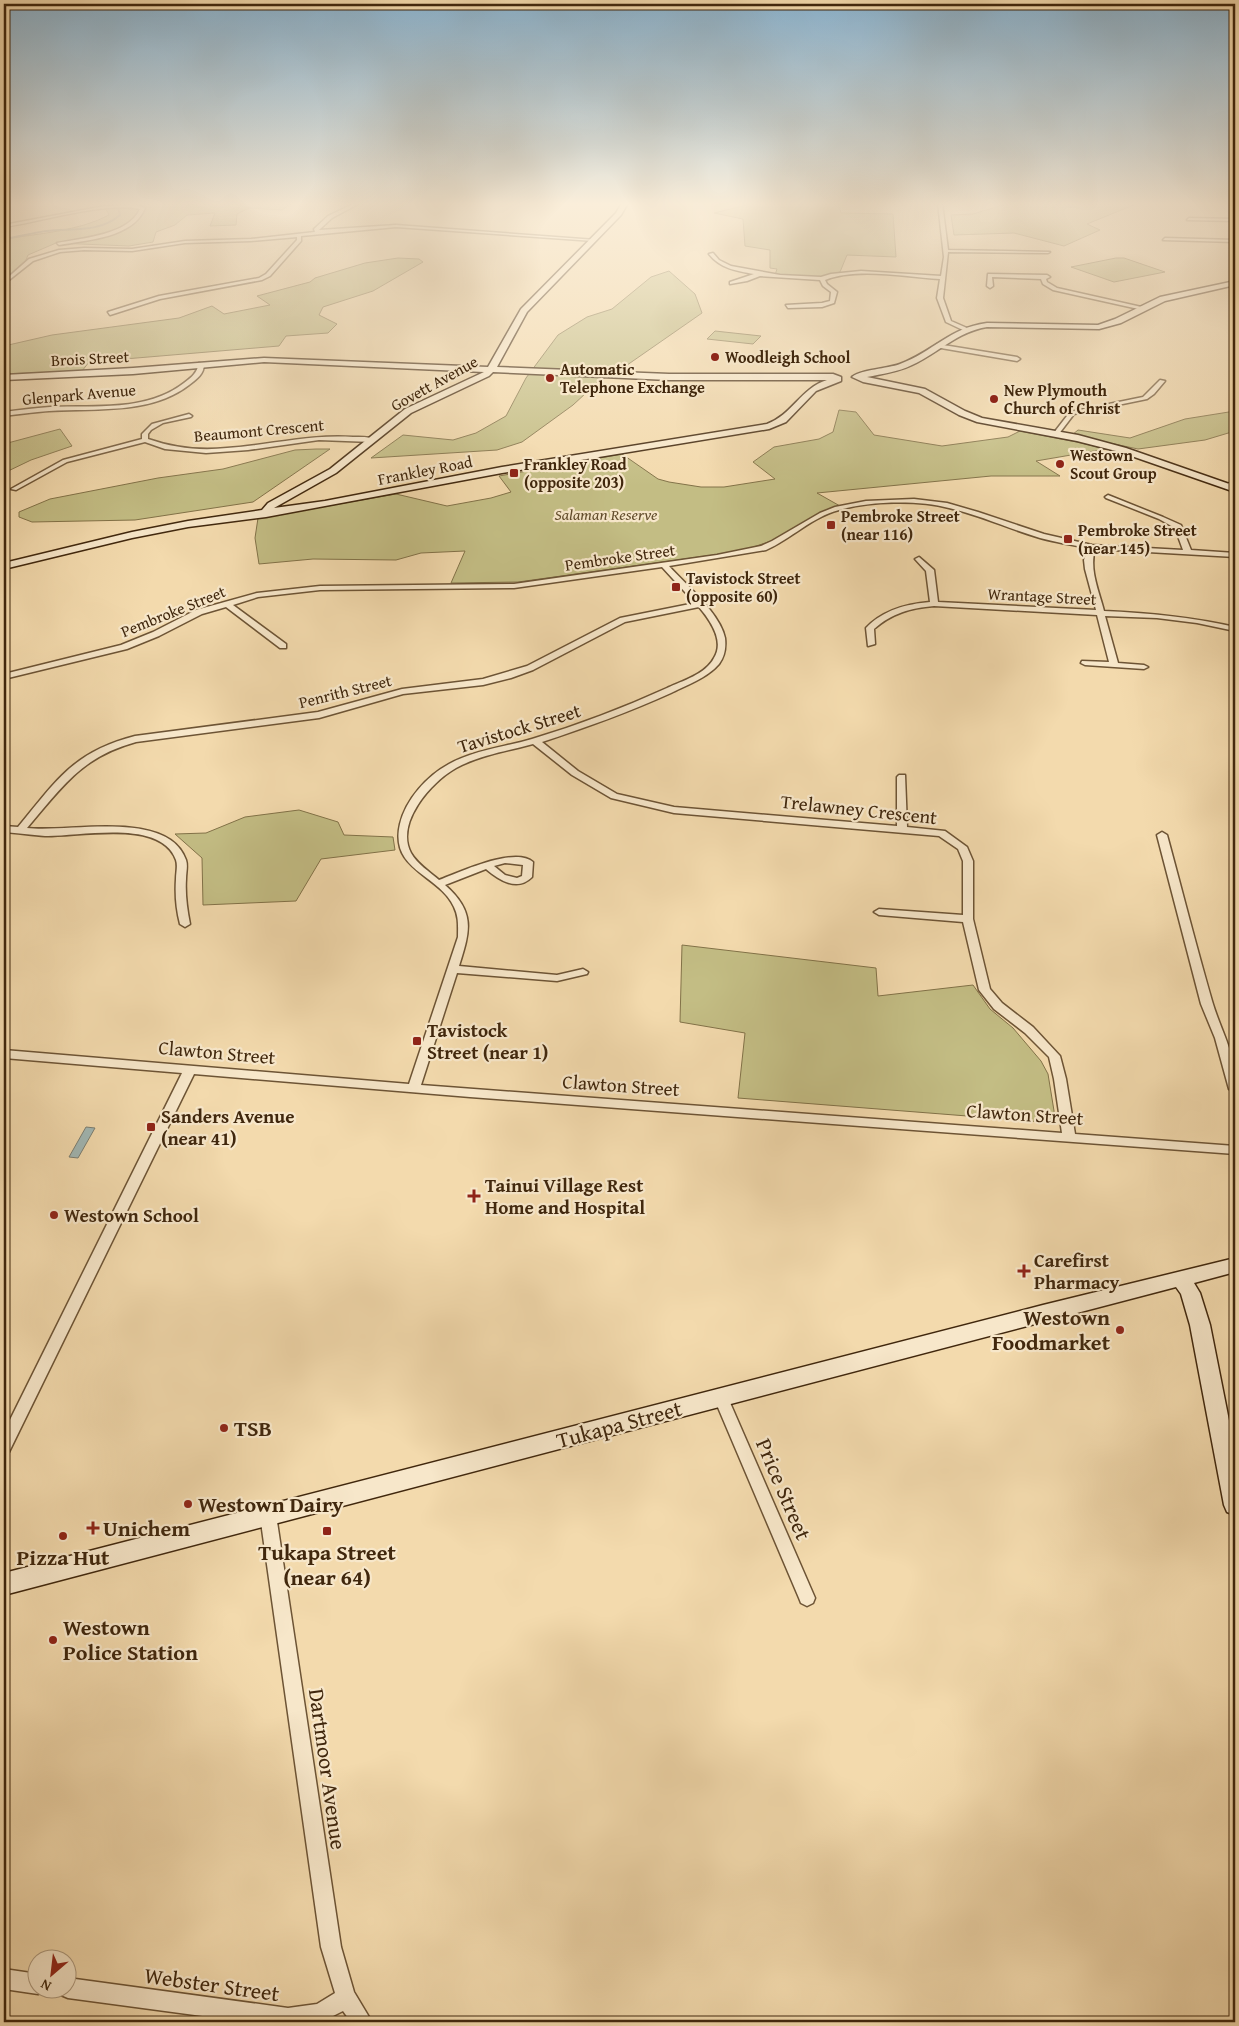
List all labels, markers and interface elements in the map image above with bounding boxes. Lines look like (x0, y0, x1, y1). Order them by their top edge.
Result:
street label: Brois Street (50, 344, 130, 372)
place label: Woodleigh School (725, 345, 850, 369)
street label: Govett Avenue (386, 349, 482, 417)
marker: Woodleigh School (709, 351, 721, 363)
place label: Automatic Telephone Exchange (560, 357, 705, 399)
marker: Automatic Telephone Exchange (544, 372, 556, 384)
street label: Glenpark Avenue (21, 377, 137, 411)
place label: New Plymouth Church of Christ (1004, 378, 1120, 420)
marker: New Plymouth Church of Christ (988, 393, 1000, 405)
street label: Beaumont Crescent (193, 412, 325, 448)
place label: Westown Scout Group (1070, 443, 1157, 485)
street label: Frankley Road (376, 449, 475, 491)
place label: Frankley Road (opposite 203) (524, 452, 627, 494)
marker: Westown Scout Group (1054, 458, 1066, 470)
marker: Frankley Road (opposite 203) (508, 467, 520, 479)
park label: Salaman Reserve (554, 502, 658, 526)
place label: Pembroke Street (near 116) (841, 504, 960, 546)
place label: Pembroke Street (near 145) (1078, 518, 1197, 560)
marker: Pembroke Street (near 116) (825, 519, 837, 531)
marker: Pembroke Street (near 145) (1062, 533, 1074, 545)
street label: Pembroke Street (563, 537, 677, 577)
place label: Tavistock Street (opposite 60) (686, 566, 800, 608)
street label: Pembroke Street (117, 579, 229, 643)
marker: Tavistock Street (opposite 60) (670, 581, 682, 593)
street label: Wrantage Street (987, 581, 1098, 611)
street label: Penrith Street (296, 668, 394, 714)
street label: Tavistock Street (454, 696, 584, 760)
street label: Trelawney Crescent (780, 787, 939, 831)
place label: Tavistock Street (near 1) (427, 1016, 549, 1066)
street label: Clawton Street (157, 1033, 277, 1071)
marker: Tavistock Street (near 1) (411, 1035, 423, 1047)
street label: Clawton Street (562, 1067, 681, 1103)
street label: Clawton Street (966, 1096, 1085, 1132)
place label: Sanders Avenue (near 41) (161, 1102, 295, 1152)
marker: Sanders Avenue (near 41) (145, 1121, 157, 1133)
place label: Tainui Village Rest Home and Hospital (485, 1171, 645, 1221)
marker: Tainui Village Rest Home and Hospital (467, 1189, 481, 1203)
place label: Westown School (64, 1201, 199, 1229)
marker: Westown School (48, 1209, 60, 1221)
place label: Carefirst Pharmacy (1034, 1246, 1120, 1296)
marker: Carefirst Pharmacy (1018, 1265, 1030, 1277)
place label: Westown Foodmarket (992, 1301, 1111, 1358)
marker: Westown Foodmarket (1114, 1324, 1126, 1336)
street label: Tukapa Street (553, 1392, 685, 1456)
place label: TSB (234, 1412, 272, 1444)
marker: TSB (218, 1422, 230, 1434)
street label: Price Street (748, 1433, 820, 1545)
place label: Westown Dairy (198, 1488, 344, 1520)
marker: Westown Dairy (182, 1498, 194, 1510)
place label: Unichem (103, 1512, 190, 1544)
marker: Unichem (87, 1522, 99, 1534)
marker: Tukapa Street (near 64) (321, 1525, 333, 1537)
marker: Pizza Hut (57, 1530, 69, 1542)
place label: Tukapa Street (near 64) (258, 1536, 396, 1593)
place label: Pizza Hut (17, 1541, 110, 1573)
place label: Westown Police Station (63, 1611, 198, 1668)
marker: Westown Police Station (47, 1634, 59, 1646)
street label: Dartmoor Avenue (301, 1686, 355, 1852)
north arrow (28, 1948, 78, 1998)
street label: Webster Street (142, 1959, 282, 2009)
text: N (37, 1974, 55, 1997)

